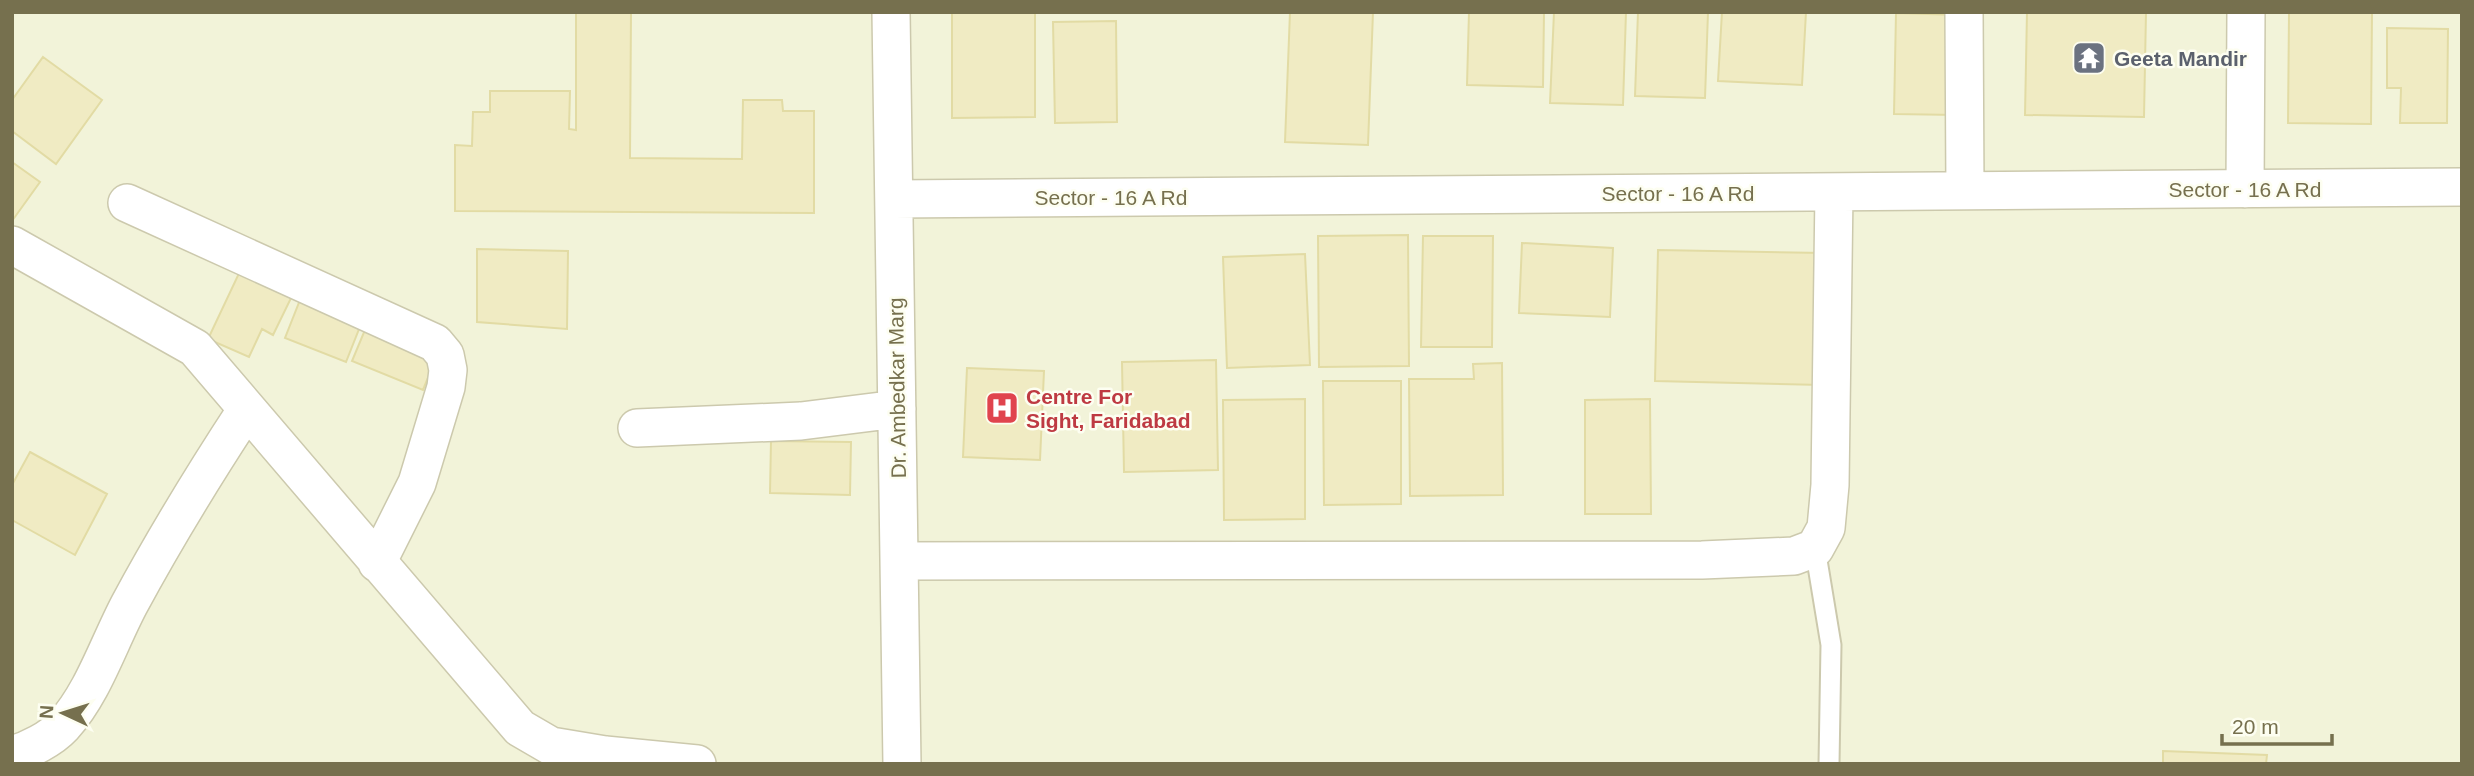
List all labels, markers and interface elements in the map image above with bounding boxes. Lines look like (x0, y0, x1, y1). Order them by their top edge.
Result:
temple icon: Geeta Mandir (2070, 39, 2108, 77)
place label: Geeta Mandir (2114, 47, 2247, 70)
street label: Sector - 16 A Rd (2169, 178, 2321, 201)
street label: Sector - 16 A Rd (1602, 182, 1754, 205)
street label: Sector - 16 A Rd (1035, 186, 1187, 209)
street label: Dr. Ambedkar Marg (884, 297, 910, 479)
place label: Centre For Sight, Faridabad (1026, 385, 1191, 432)
hospital icon: Centre For Sight, Faridabad (983, 389, 1021, 427)
north arrow (28, 678, 98, 748)
scale bar (2222, 702, 2332, 746)
text: N (36, 704, 57, 719)
text: 20 m (2232, 715, 2279, 738)

